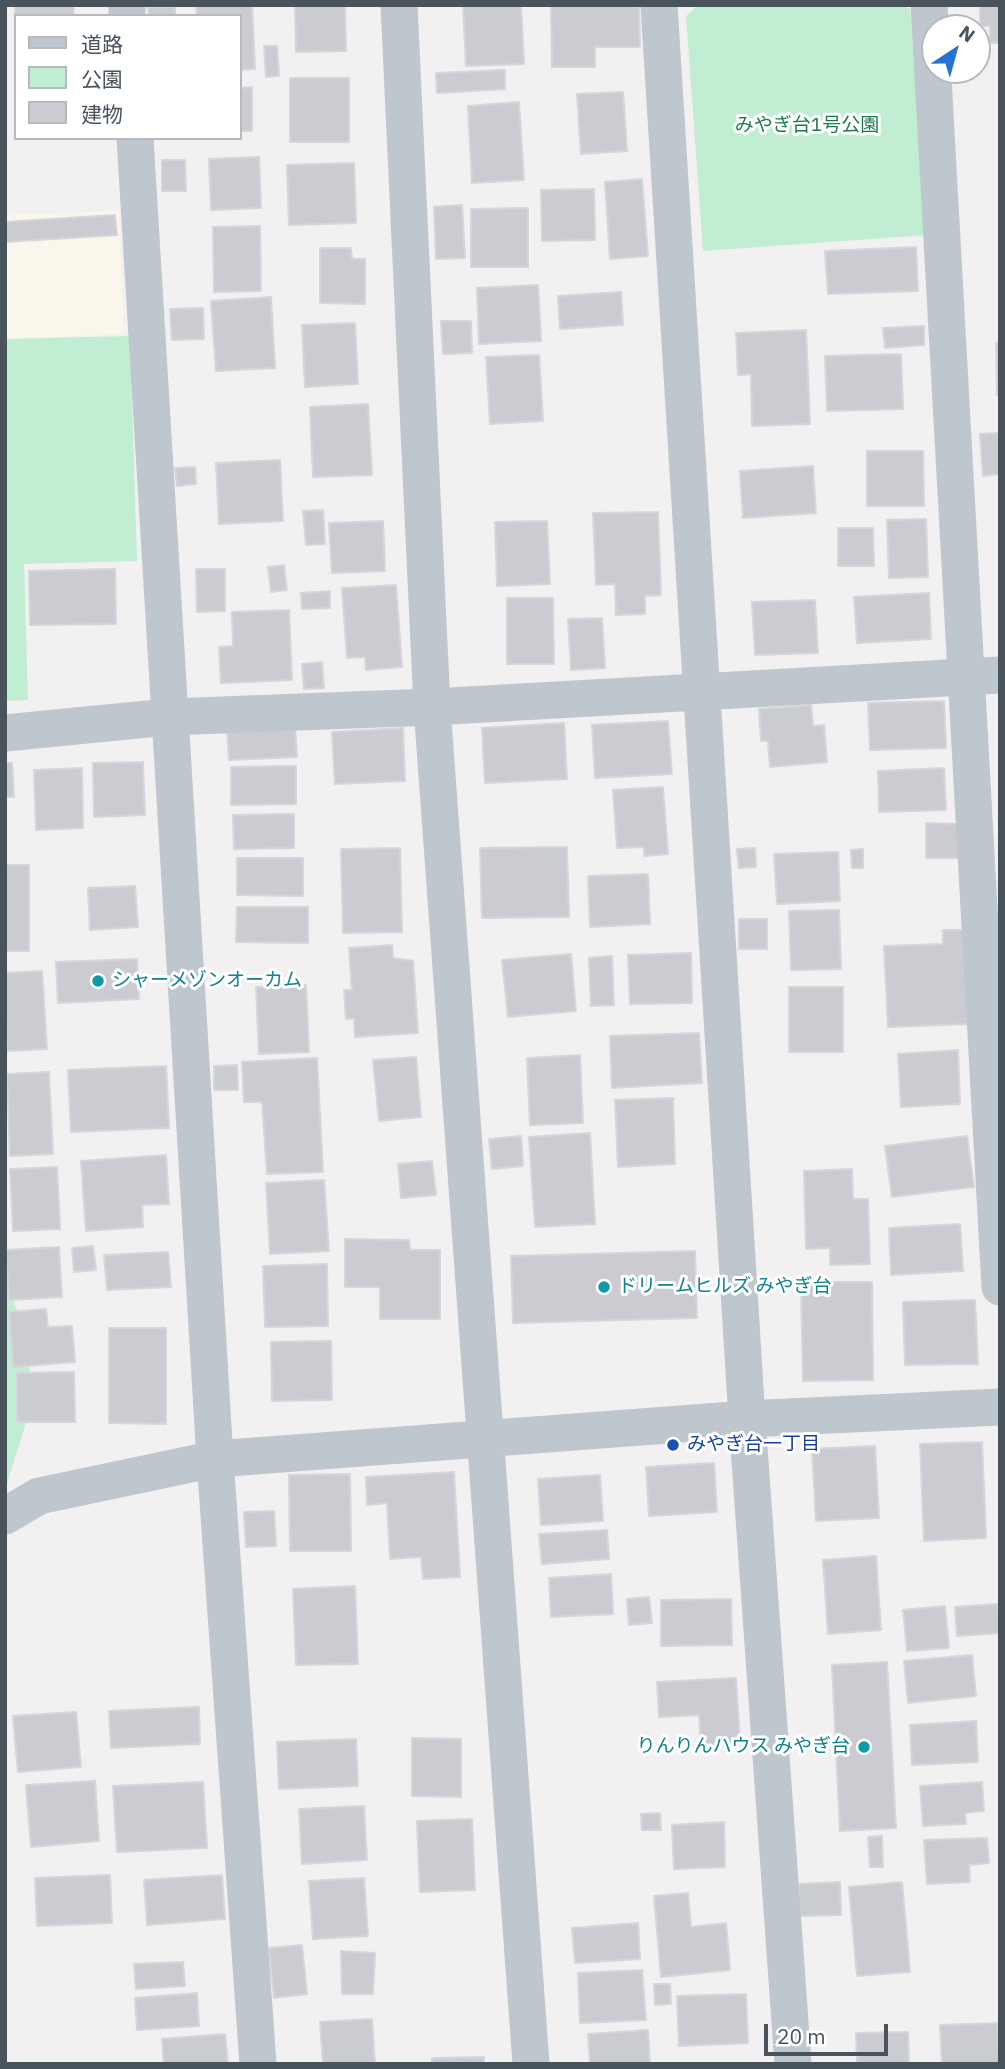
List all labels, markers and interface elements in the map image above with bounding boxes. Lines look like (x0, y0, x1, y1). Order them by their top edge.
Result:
legend (14, 14, 242, 140)
north arrow (921, 14, 991, 84)
text: N (955, 20, 980, 47)
text: 道路 (81, 30, 123, 58)
text: 公園 (81, 65, 123, 93)
text: 建物 (81, 100, 123, 128)
park label: みやぎ台1号公園 (735, 115, 879, 137)
place label: シャーメゾンオーカム (112, 970, 302, 992)
marker: シャーメゾンオーカム (90, 973, 106, 989)
place label: ドリームヒルズ みやぎ台 (618, 1276, 831, 1298)
marker: ドリームヒルズ みやぎ台 (596, 1279, 612, 1295)
place label: みやぎ台一丁目 (687, 1434, 820, 1456)
marker: みやぎ台一丁目 (665, 1437, 681, 1453)
place label: りんりんハウス みやぎ台 (637, 1736, 850, 1758)
marker: りんりんハウス みやぎ台 (856, 1739, 872, 1755)
scale bar (767, 2010, 891, 2054)
text: 20 m (777, 2022, 826, 2050)

